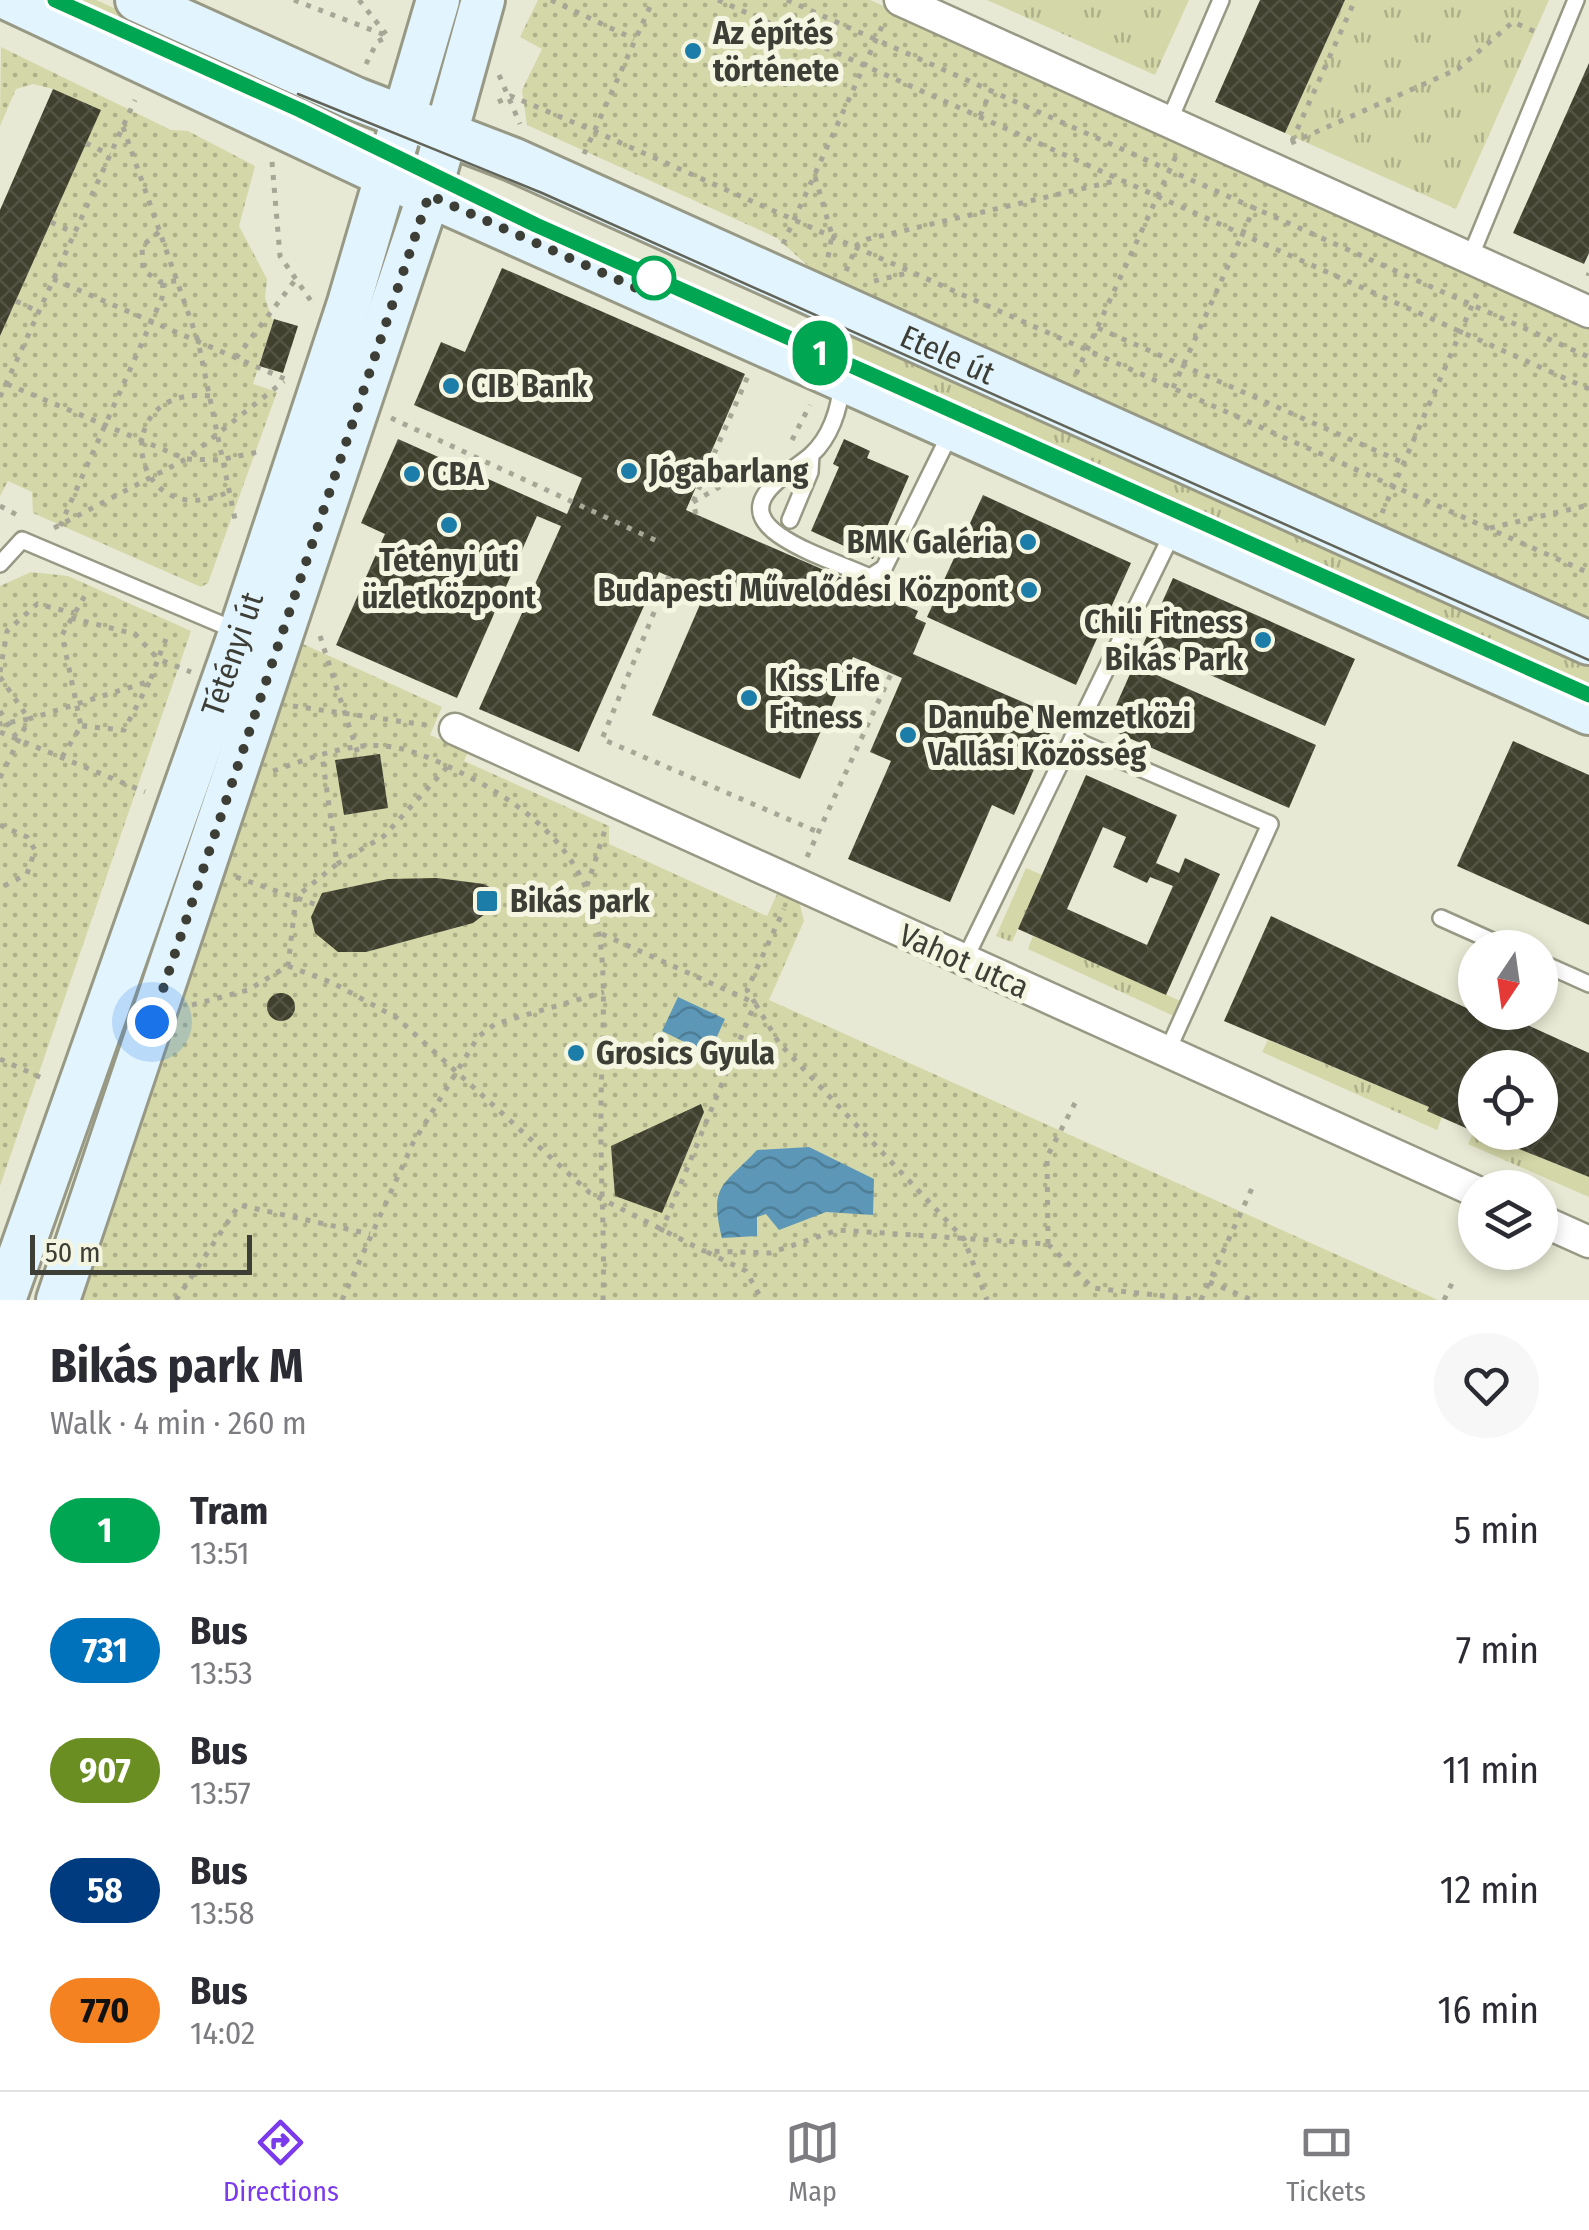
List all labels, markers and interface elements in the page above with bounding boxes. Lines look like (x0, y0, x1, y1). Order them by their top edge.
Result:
place label: Az építés története (712, 14, 839, 89)
marker: Az építés története (682, 40, 704, 62)
unlabelled marker (633, 257, 675, 299)
street label: Etele út (895, 317, 1001, 393)
line badge: 1 (788, 320, 852, 386)
text: 1 (813, 332, 827, 374)
place label: CIB Bank (471, 367, 588, 405)
marker: CIB Bank (440, 375, 462, 397)
place label: Jógabarlang (648, 452, 808, 490)
place label: CBA (432, 455, 484, 493)
marker: Jógabarlang (618, 460, 640, 482)
marker: CBA (401, 463, 423, 485)
marker: Tétényi úti üzletközpont (438, 514, 460, 536)
place label: BMK Galéria (847, 523, 1008, 561)
marker: BMK Galéria (1017, 531, 1039, 553)
place label: Tétényi úti üzletközpont (362, 541, 537, 616)
place label: Budapesti Művelődési Központ (598, 571, 1010, 609)
marker: Budapesti Művelődési Központ (1018, 579, 1040, 601)
street label: Tétényi út (193, 587, 271, 721)
place label: Chili Fitness Bikás Park (1084, 603, 1244, 678)
marker: Chili Fitness Bikás Park (1252, 629, 1274, 651)
place label: Kiss Life Fitness (769, 661, 880, 736)
marker: Kiss Life Fitness (738, 687, 760, 709)
place label: Danube Nemzetközi Vallási Közösség (927, 698, 1191, 773)
marker: Danube Nemzetközi Vallási Közösség (897, 724, 919, 746)
place label: Bikás park (510, 882, 650, 920)
marker: Bikás park (474, 888, 500, 914)
street label: Vahot utca (893, 916, 1035, 1006)
north arrow (1458, 930, 1558, 1030)
map controls (1458, 930, 1558, 1270)
your location (127, 997, 177, 1047)
place label: Grosics Gyula (596, 1034, 775, 1072)
marker: Grosics Gyula (565, 1042, 587, 1064)
button: locate (1458, 1050, 1558, 1150)
button: layers (1458, 1170, 1558, 1270)
scale bar (30, 1230, 252, 1274)
text: 50 m (45, 1236, 101, 1269)
button: heart (1434, 1333, 1539, 1438)
text: Bikás park M (50, 1337, 304, 1395)
text: Walk · 4 min · 260 m (50, 1404, 307, 1442)
text: Tram (190, 1488, 268, 1534)
text: 5 min (1454, 1507, 1539, 1553)
text: 1 (98, 1509, 112, 1551)
text: 13:51 (190, 1534, 249, 1572)
text: Bus (190, 1608, 248, 1654)
text: 7 min (1456, 1627, 1539, 1673)
text: 731 (82, 1629, 128, 1671)
text: 13:53 (190, 1654, 253, 1692)
text: Bus (190, 1728, 248, 1774)
text: 11 min (1442, 1747, 1539, 1793)
text: 907 (79, 1749, 131, 1791)
text: 13:57 (190, 1774, 251, 1812)
text: Bus (190, 1848, 248, 1894)
text: 12 min (1440, 1867, 1539, 1913)
text: 58 (87, 1869, 123, 1911)
text: 13:58 (190, 1894, 255, 1932)
text: Bus (190, 1968, 248, 2014)
text: 16 min (1438, 1987, 1539, 2033)
text: 770 (81, 1989, 129, 2031)
text: 14:02 (190, 2014, 255, 2052)
tab: Directions (223, 2115, 339, 2208)
tab: Map (785, 2115, 840, 2208)
tab: Tickets (1286, 2115, 1366, 2208)

